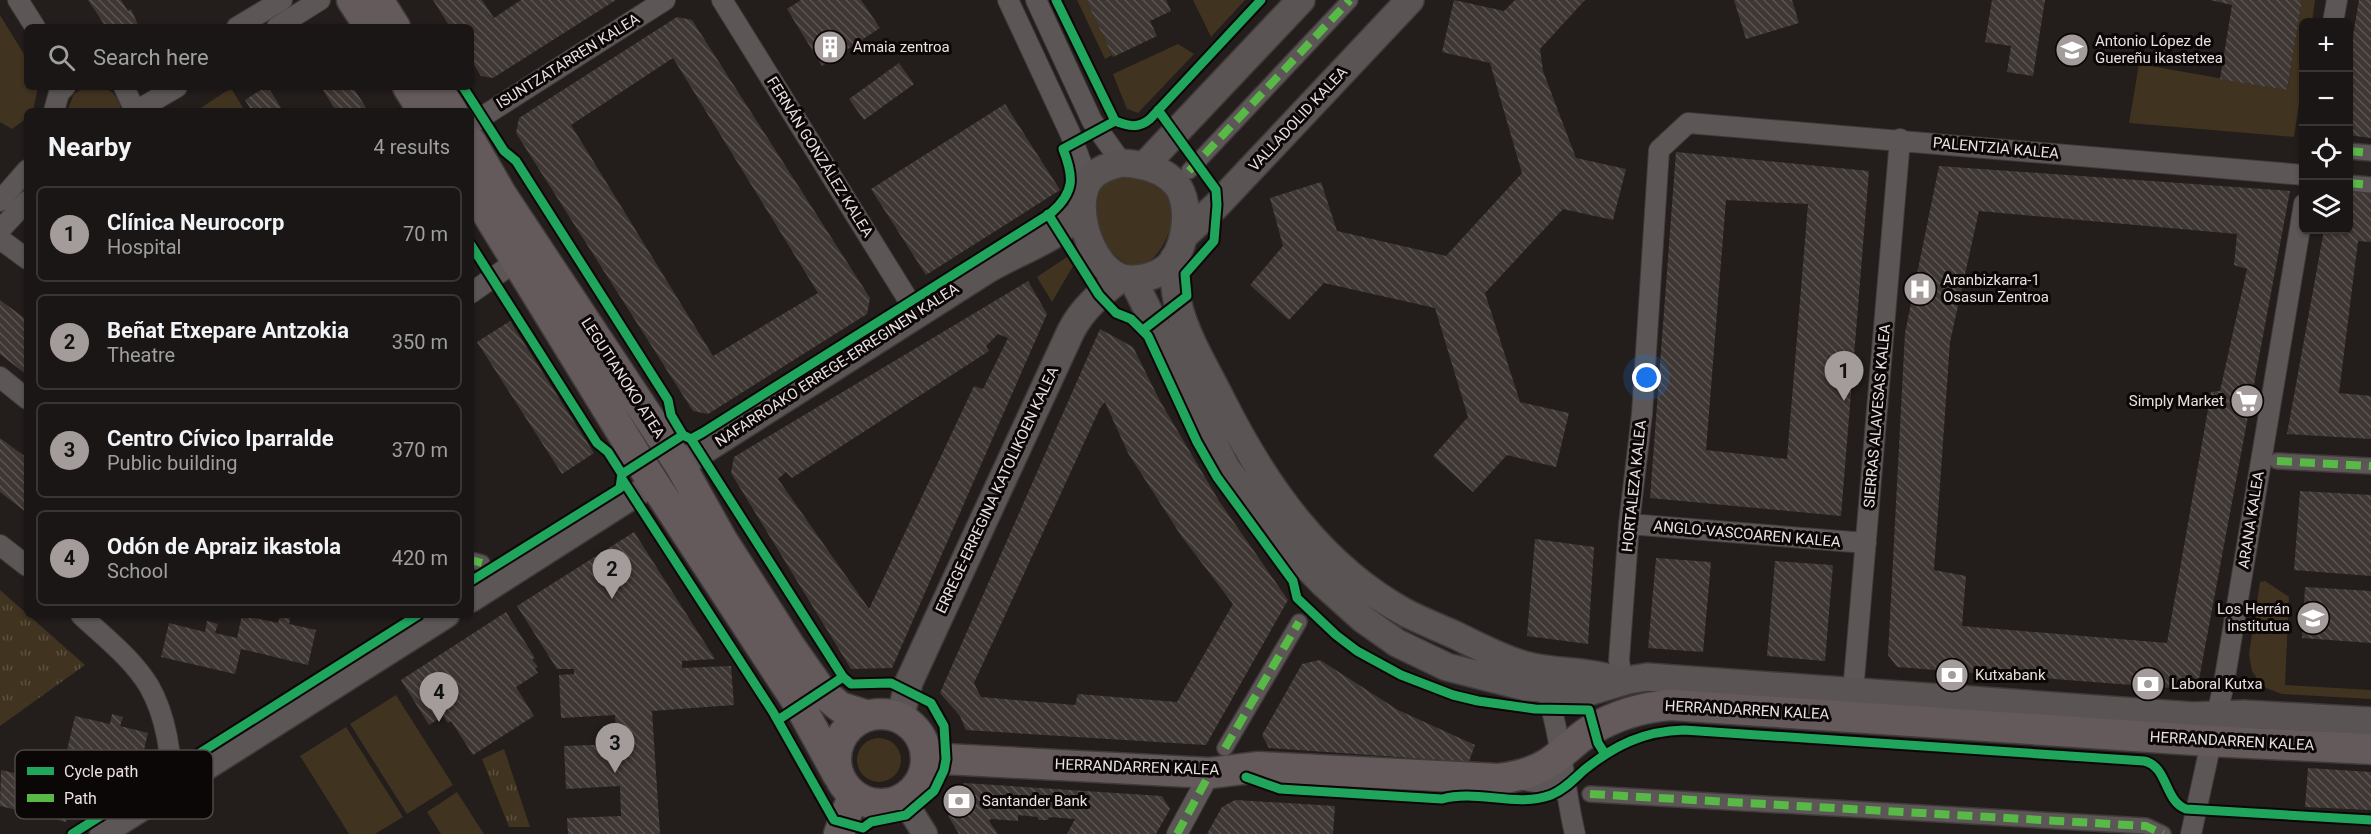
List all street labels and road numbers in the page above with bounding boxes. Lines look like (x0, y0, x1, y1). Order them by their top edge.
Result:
street label: ISUNTZATARREN KALEA (493, 9, 643, 112)
street label: VALLADOLID KALEA (1245, 63, 1351, 175)
street label: FERNÁN GONZÁLEZ KALEA (763, 73, 877, 241)
street label: PALENTZIA KALEA (1932, 134, 2060, 162)
street label: NAFARROAKO ERREGE-ERREGINEN KALEA (712, 279, 962, 451)
street label: LEGUTIANOKO ATEA (577, 314, 669, 442)
street label: SIERRAS ALAVESAS KALEA (1860, 323, 1894, 509)
street label: ERREGE-ERREGINA KATOLIKOEN KALEA (932, 364, 1062, 616)
street label: HORTALEZA KALEA (1618, 419, 1650, 553)
street label: ARANA KALEA (2234, 470, 2268, 570)
street label: ANGLO-VASCOAREN KALEA (1653, 517, 1842, 551)
street label: HERRANDARREN KALEA (1664, 697, 1830, 723)
street label: HERRANDARREN KALEA (2149, 728, 2315, 754)
street label: HERRANDARREN KALEA (1054, 755, 1220, 779)

